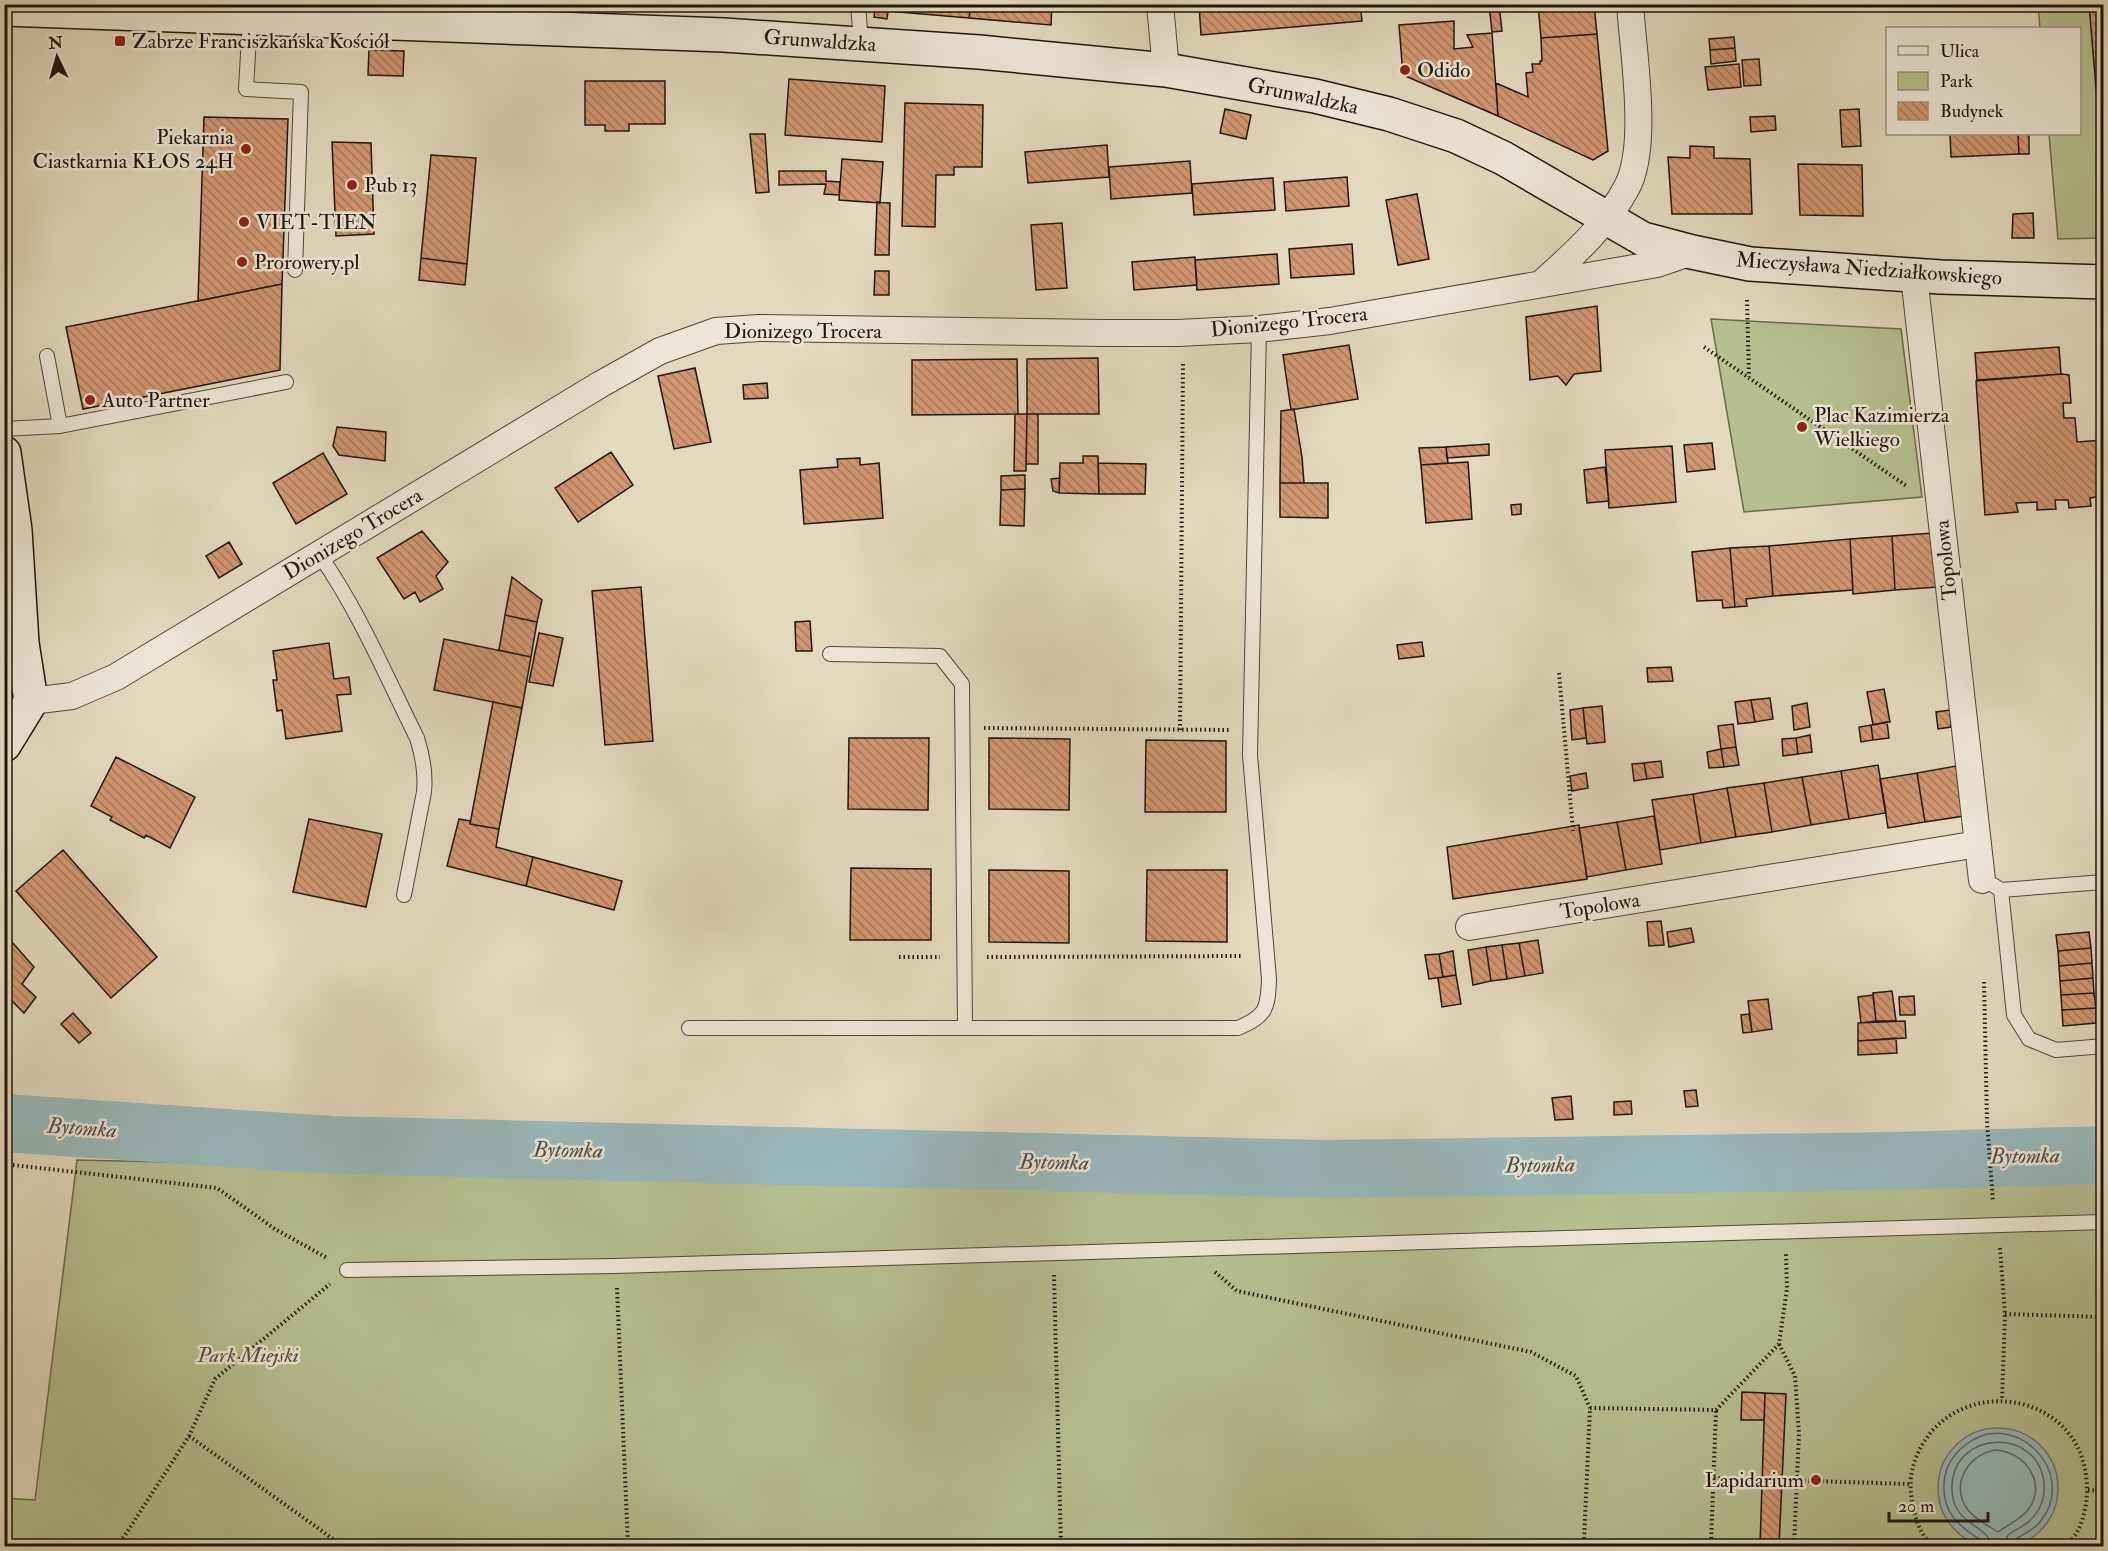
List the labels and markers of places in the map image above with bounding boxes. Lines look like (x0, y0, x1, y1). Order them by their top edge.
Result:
place label: Zabrze Franciszkańska Kościół (132, 28, 390, 55)
marker: Zabrze Franciszkańska Kościół (113, 34, 127, 48)
place label: Odido (1417, 57, 1470, 84)
marker: Odido (1398, 63, 1412, 77)
place label: Piekarnia Ciastkarnia KŁOS 24H (33, 124, 234, 175)
marker: Piekarnia Ciastkarnia KŁOS 24H (239, 142, 253, 156)
place label: Pub 13 (364, 172, 417, 199)
marker: Pub 13 (345, 178, 359, 192)
place label: VIET-TIEN (256, 209, 377, 236)
marker: VIET-TIEN (237, 215, 251, 229)
place label: Prorowery.pl (254, 249, 360, 276)
marker: Prorowery.pl (235, 255, 249, 269)
place label: Auto Partner (101, 387, 210, 414)
marker: Auto Partner (83, 393, 97, 407)
place label: Plac Kazimierza Wielkiego (1813, 402, 1950, 453)
marker: Plac Kazimierza Wielkiego (1795, 420, 1809, 434)
place label: Lapidarium (1705, 1467, 1804, 1494)
marker: Lapidarium (1809, 1473, 1823, 1487)

